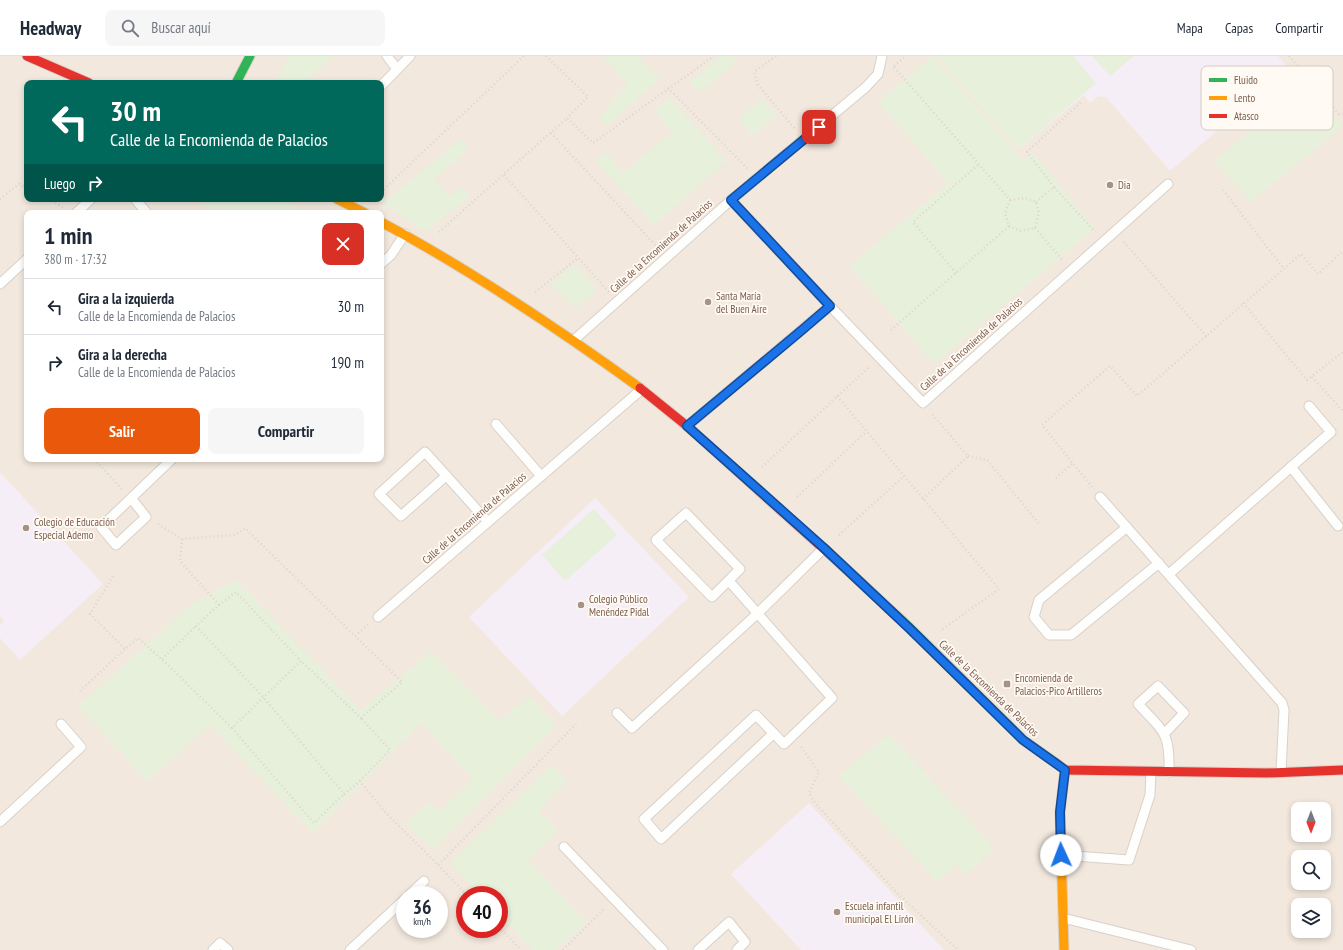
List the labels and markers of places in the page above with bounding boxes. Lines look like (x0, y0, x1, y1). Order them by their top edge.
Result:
pin (802, 110, 836, 144)
place label: Dia (1118, 178, 1131, 192)
marker: Dia (1105, 180, 1115, 190)
place label: Santa María del Buen Aire (716, 289, 767, 316)
marker: Santa María del Buen Aire (703, 297, 713, 307)
place label: Colegio de Educación Especial Ademo (34, 515, 115, 542)
marker: Colegio de Educación Especial Ademo (21, 523, 31, 533)
place label: Colegio Público Menéndez Pidal (589, 592, 650, 619)
marker: Colegio Público Menéndez Pidal (576, 600, 586, 610)
place label: Encomienda de Palacios-Pico Artilleros (1015, 671, 1102, 698)
marker: Encomienda de Palacios-Pico Artilleros (1002, 679, 1012, 689)
place label: Escuela infantil municipal El Lirón (845, 899, 914, 926)
marker: Escuela infantil municipal El Lirón (832, 907, 842, 917)

